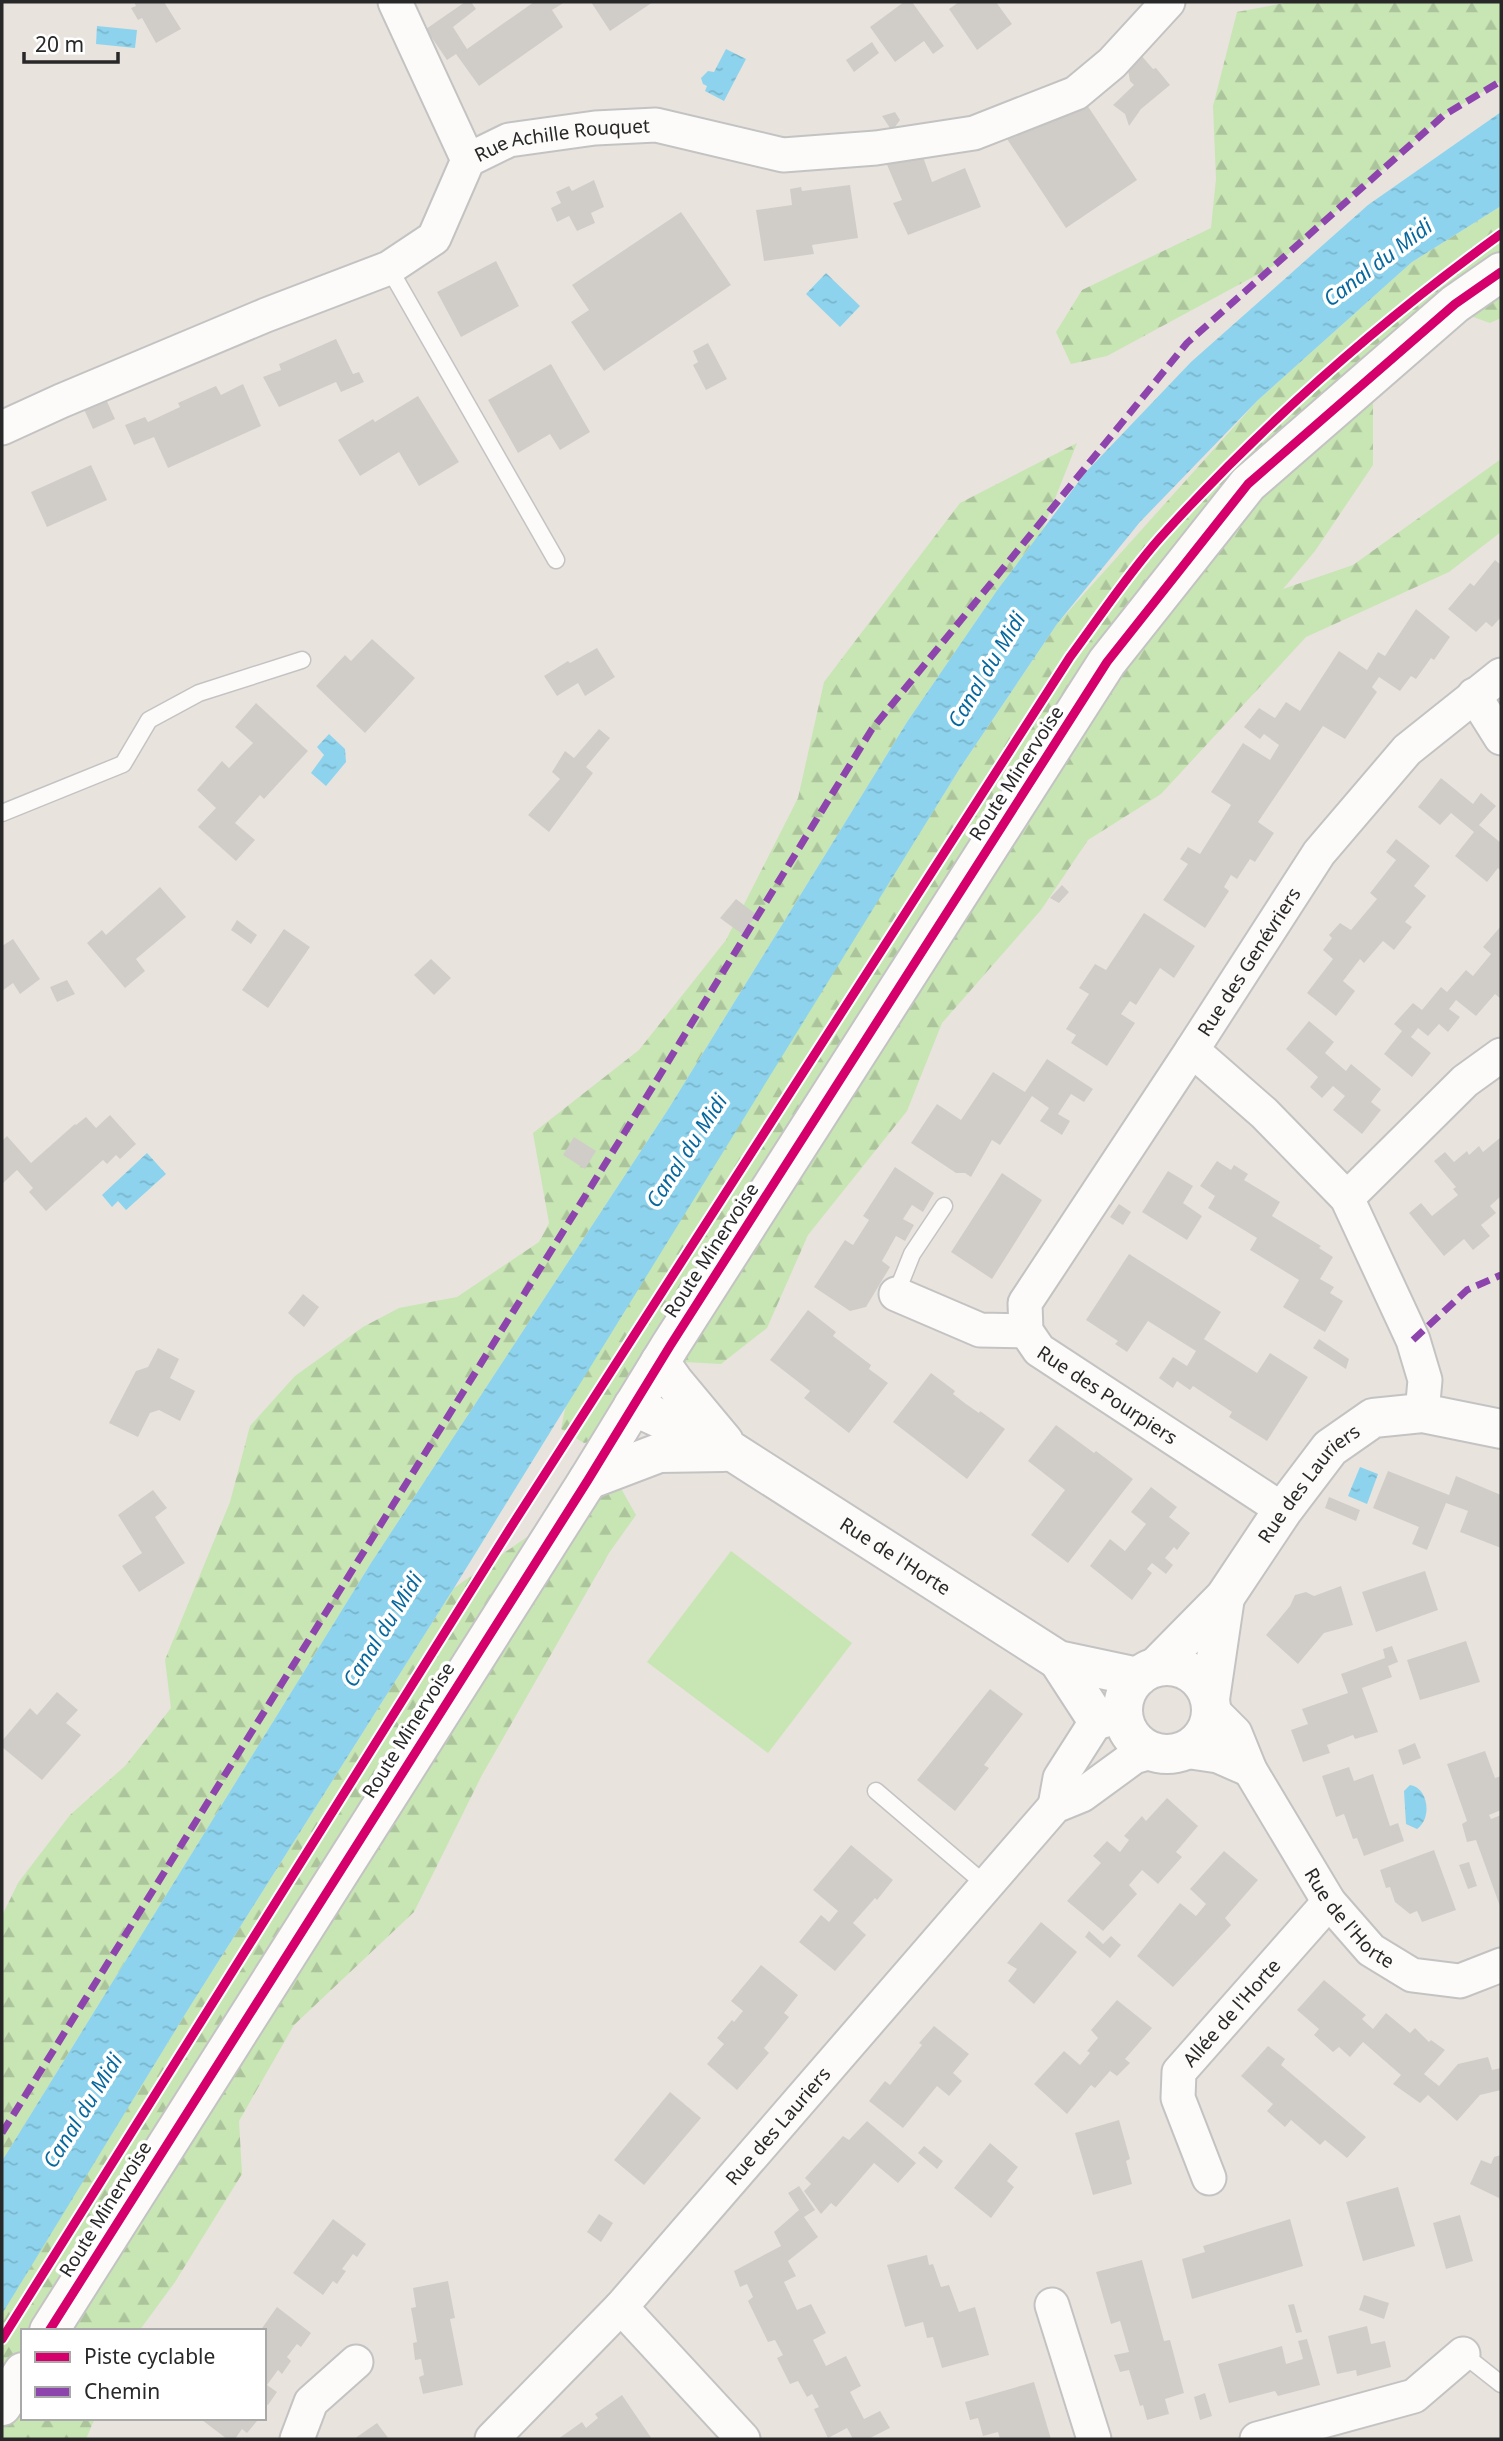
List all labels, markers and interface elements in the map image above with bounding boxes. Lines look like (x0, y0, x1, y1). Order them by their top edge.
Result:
scale bar (24, 21, 119, 65)
text: 20 m (35, 30, 84, 58)
street label: Rue Achille Rouquet (470, 112, 651, 168)
water label: Canal du Midi (1317, 212, 1438, 312)
water label: Canal du Midi (941, 606, 1032, 732)
street label: Route Minervoise (963, 701, 1069, 845)
street label: Rue des Genévriers (1191, 882, 1307, 1041)
water label: Canal du Midi (639, 1088, 734, 1212)
street label: Route Minervoise (658, 1178, 764, 1322)
street label: Rue des Pourpiers (1032, 1339, 1183, 1450)
street label: Rue des Lauriers (1252, 1418, 1365, 1548)
street label: Rue de l'Horte (835, 1511, 956, 1601)
water label: Canal du Midi (336, 1567, 429, 1692)
street label: Route Minervoise (356, 1657, 460, 1803)
street label: Rue de l'Horte (1298, 1863, 1399, 1974)
street label: Allée de l'Horte (1177, 1953, 1286, 2072)
water label: Canal du Midi (36, 2048, 129, 2173)
street label: Rue des Lauriers (719, 2061, 836, 2191)
street label: Route Minervoise (53, 2136, 157, 2282)
legend (21, 2329, 266, 2420)
text: Piste cyclable (84, 2342, 215, 2370)
text: Chemin (84, 2377, 160, 2405)

